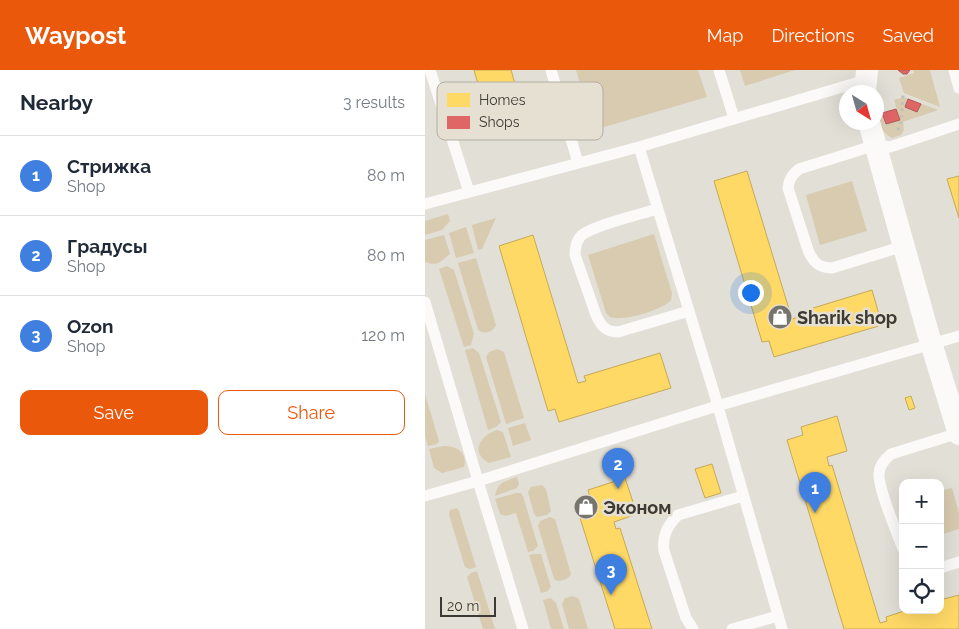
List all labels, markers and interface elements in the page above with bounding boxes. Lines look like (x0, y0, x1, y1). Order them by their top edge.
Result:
text: Waypost (25, 21, 126, 50)
text: Map (707, 25, 743, 46)
text: Directions (771, 25, 855, 46)
text: Saved (883, 25, 934, 46)
legend (437, 82, 603, 140)
north arrow (839, 85, 884, 130)
text: Nearby (20, 90, 93, 115)
text: Homes (479, 92, 526, 108)
text: 3 results (343, 93, 405, 112)
text: Shops (479, 114, 520, 130)
text: Стрижка (67, 155, 151, 177)
text: 1 (32, 166, 40, 185)
text: 80 m (367, 166, 405, 185)
text: Shop (67, 177, 105, 196)
text: Градусы (67, 235, 147, 257)
text: 2 (31, 246, 41, 265)
text: 80 m (367, 246, 405, 265)
text: Shop (67, 257, 105, 276)
your location (738, 280, 764, 306)
shop icon: Sharik shop (767, 304, 793, 330)
place label: Sharik shop (797, 307, 897, 328)
text: Ozon (67, 315, 114, 337)
text: 3 (32, 326, 40, 345)
text: 120 m (361, 326, 405, 345)
text: Shop (67, 337, 105, 356)
button: Save (20, 390, 208, 435)
button: Share (218, 390, 405, 435)
pin: 2 (602, 448, 634, 489)
pin: 1 (799, 472, 831, 513)
map controls (899, 479, 944, 614)
button: + (899, 479, 944, 524)
shop icon: Эконом (573, 494, 599, 520)
place label: Эконом (603, 497, 671, 518)
button: − (899, 524, 944, 569)
pin: 3 (595, 554, 627, 595)
button: locate (899, 569, 944, 614)
scale bar (440, 594, 496, 617)
text: 20 m (447, 598, 479, 614)

